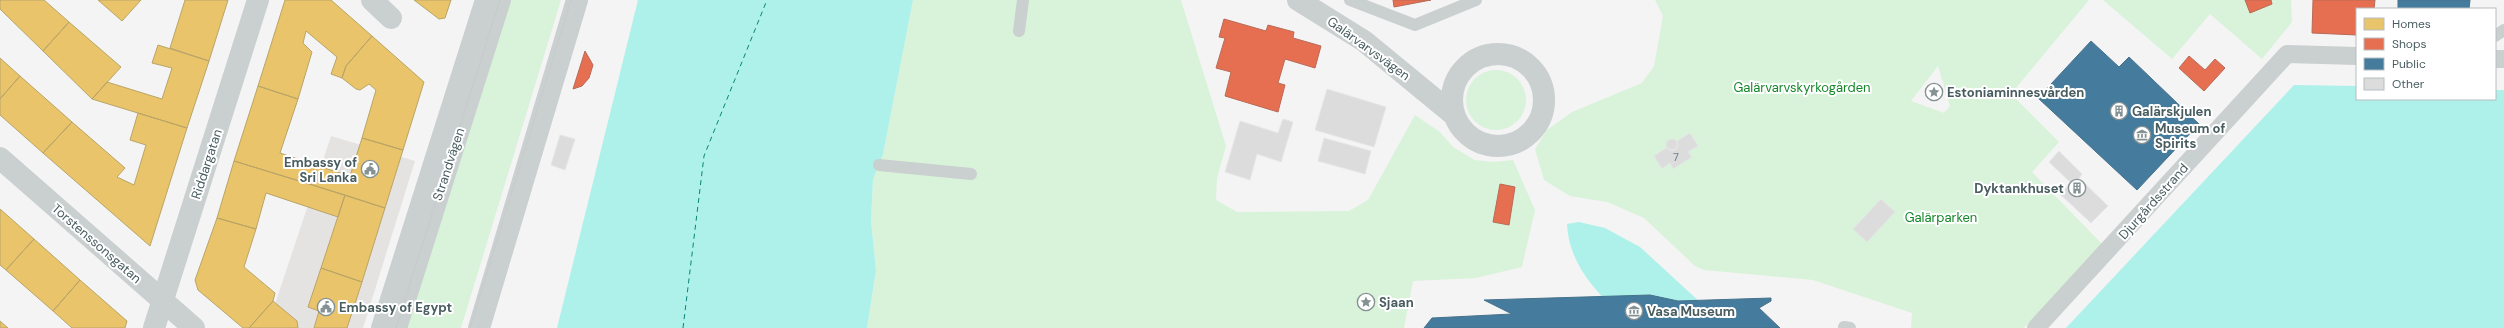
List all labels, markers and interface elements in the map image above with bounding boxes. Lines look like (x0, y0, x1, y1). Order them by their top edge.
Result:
legend (2356, 8, 2496, 100)
street label: Galärvarvsvägen (1324, 13, 1413, 84)
text: Homes (2392, 16, 2431, 32)
text: Shops (2392, 36, 2427, 52)
text: Public (2392, 56, 2426, 72)
text: Other (2392, 76, 2425, 92)
park label: Galärvarvskyrkogården (1733, 79, 1871, 96)
place icon: Estoniaminnesvården (1924, 82, 1944, 102)
place label: Estoniaminnesvården (1947, 84, 2084, 101)
building icon: Galärskjulen (2109, 101, 2129, 121)
place label: Galärskjulen (2132, 103, 2211, 120)
place label: Museum of Spirits (2155, 120, 2225, 152)
museum icon: Museum of Spirits (2132, 125, 2152, 145)
street label: Strandvägen (429, 126, 468, 203)
street label: Riddargatan (187, 127, 226, 201)
house number: 7 (1673, 150, 1679, 164)
place label: Embassy of Sri Lanka (284, 154, 357, 186)
public building icon: Embassy of Sri Lanka (360, 159, 380, 179)
street label: Djurgårdsstrand (2115, 160, 2192, 243)
building icon: Dyktankhuset (2067, 178, 2087, 198)
place label: Dyktankhuset (1974, 180, 2064, 197)
street label: Torstenssonsgatan (48, 200, 145, 287)
park label: Galärparken (1905, 209, 1977, 226)
place icon: Sjaan (1356, 292, 1376, 312)
place label: Sjaan (1379, 294, 1414, 311)
public building icon: Embassy of Egypt (316, 297, 336, 317)
place label: Embassy of Egypt (339, 299, 452, 316)
museum icon: Vasa Museum (1624, 301, 1644, 321)
place label: Vasa Museum (1647, 303, 1735, 320)

